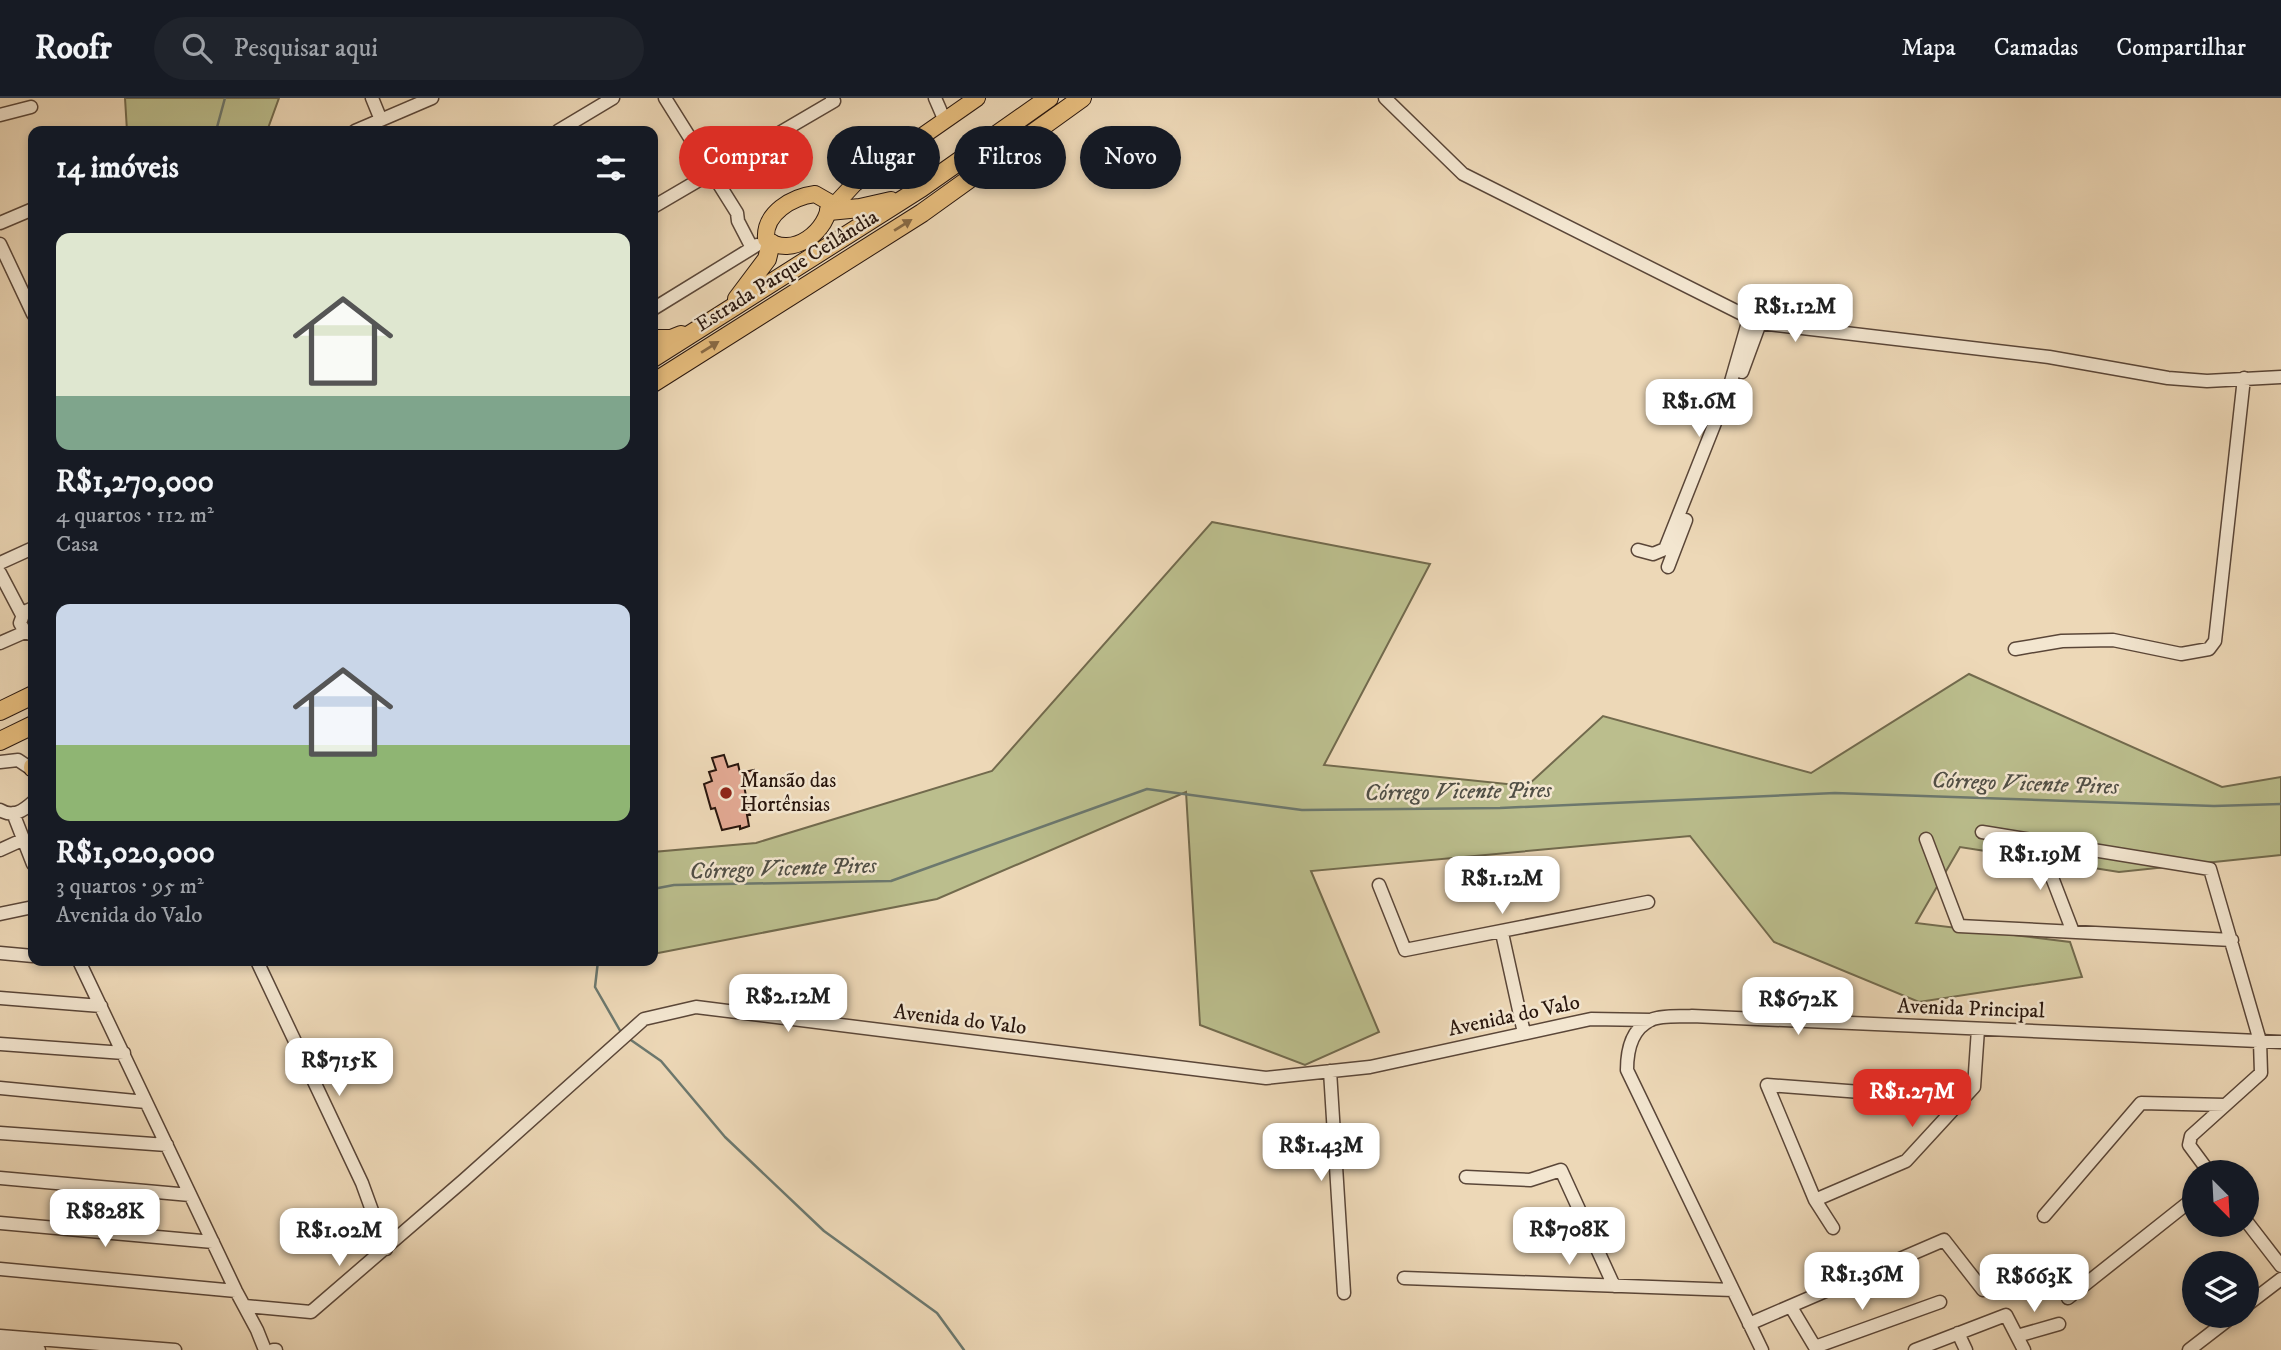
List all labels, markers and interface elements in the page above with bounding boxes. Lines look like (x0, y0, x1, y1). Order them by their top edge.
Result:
search box (154, 17, 644, 80)
text: Roofr (35, 28, 112, 69)
icon: search (178, 29, 216, 67)
text: Pesquisar aqui (234, 32, 378, 65)
text: Mapa (1901, 33, 1956, 63)
text: Camadas (1994, 33, 2078, 63)
text: Compartilhar (2116, 33, 2246, 63)
chip: Comprar (679, 126, 813, 189)
chip: Alugar (827, 126, 940, 189)
chip: Filtros (954, 126, 1066, 189)
chip: Novo (1080, 126, 1181, 189)
icon: filters (592, 149, 630, 187)
text: 14 imóveis (56, 150, 179, 187)
street label: Estrada Parque Ceilândia (691, 204, 883, 338)
one-way arrow (893, 218, 912, 231)
icon: home (280, 278, 406, 404)
pin: R$1.12M (1730, 285, 1860, 344)
text: R$1.12M (1754, 292, 1836, 321)
one-way arrow (701, 340, 720, 353)
pin: R$1.6M (1642, 380, 1756, 439)
text: R$1.6M (1662, 387, 1736, 416)
text: R$1,270,000 (56, 464, 214, 501)
text: 4 quartos · 112 m² (56, 501, 214, 530)
text: Casa (56, 530, 99, 559)
icon: home (280, 649, 406, 775)
water label: Córrego Vicente Pires (1931, 766, 2120, 802)
place label: Mansão das Hortênsias (740, 768, 836, 818)
water label: Córrego Vicente Pires (1364, 776, 1553, 808)
marker: Mansão das Hortênsias (718, 785, 734, 801)
pin: R$1.19M (1975, 832, 2105, 892)
text: R$1,020,000 (56, 835, 215, 872)
text: R$1.19M (1999, 840, 2081, 869)
water label: Córrego Vicente Pires (689, 851, 878, 887)
pin: R$1.12M (1437, 856, 1567, 916)
text: R$1.12M (1461, 864, 1543, 893)
text: 3 quartos · 95 m² (56, 872, 204, 901)
text: Avenida do Valo (56, 901, 202, 930)
pin: R$2.12M (723, 974, 853, 1034)
pin: R$672K (1741, 978, 1855, 1037)
text: R$2.12M (745, 982, 831, 1011)
text: R$672K (1758, 985, 1838, 1014)
street label: Avenida do Valo (1446, 989, 1582, 1043)
street label: Avenida Principal (1897, 993, 2046, 1025)
street label: Avenida do Valo (892, 999, 1028, 1041)
pin: R$715K (282, 1038, 396, 1098)
text: R$715K (301, 1046, 377, 1075)
pin: R$1.27M (1847, 1070, 1977, 1129)
text: R$1.27M (1869, 1077, 1955, 1106)
pin: R$1.43M (1256, 1124, 1386, 1183)
text: R$1.43M (1279, 1131, 1363, 1160)
north arrow (2182, 1160, 2259, 1237)
map controls (2182, 1160, 2259, 1328)
pin: R$828K (48, 1190, 162, 1249)
text: R$828K (66, 1197, 144, 1226)
pin: R$1.02M (274, 1208, 404, 1268)
pin: R$708K (1512, 1208, 1626, 1267)
text: R$708K (1529, 1215, 1609, 1244)
text: R$1.02M (296, 1216, 382, 1245)
button: layers (2182, 1251, 2259, 1328)
pin: R$1.36M (1797, 1252, 1927, 1312)
pin: R$663K (1977, 1254, 2091, 1314)
text: R$1.36M (1820, 1260, 1904, 1289)
text: R$663K (1996, 1262, 2072, 1291)

